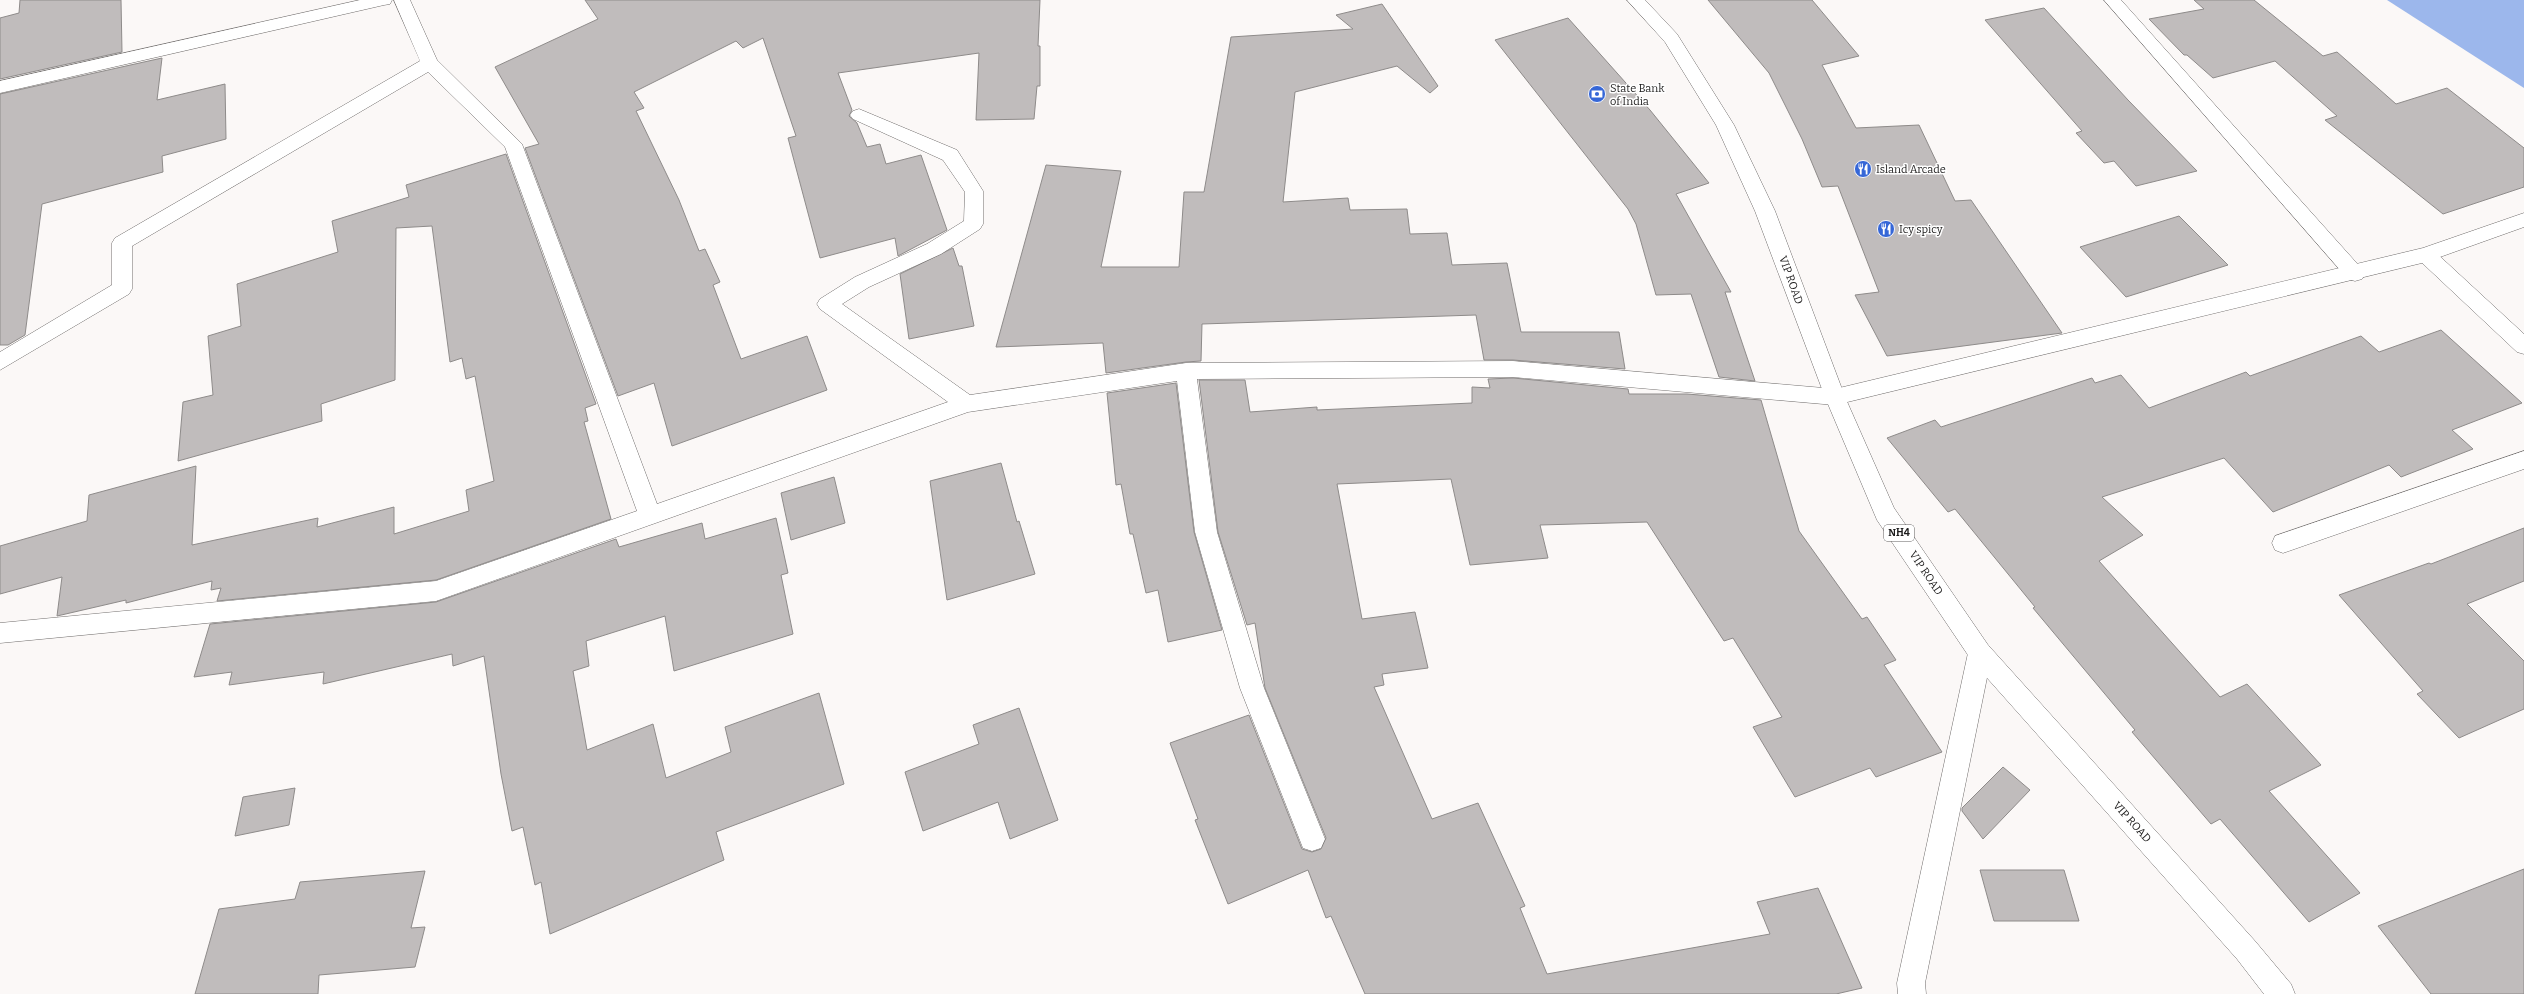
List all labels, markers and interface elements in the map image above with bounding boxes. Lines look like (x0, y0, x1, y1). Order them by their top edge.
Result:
place label: State Bank of India (1610, 82, 1665, 108)
bank icon: State Bank of India (1587, 84, 1607, 104)
restaurant icon: Island Arcade (1853, 159, 1873, 179)
place label: Island Arcade (1876, 163, 1946, 176)
restaurant icon: Icy spicy (1876, 219, 1896, 239)
place label: Icy spicy (1899, 223, 1943, 236)
street label: VIP ROAD (1776, 254, 1806, 306)
road number: NH4 (1884, 525, 1914, 541)
street label: VIP ROAD (1907, 549, 1946, 598)
street label: VIP ROAD (2110, 799, 2154, 845)

